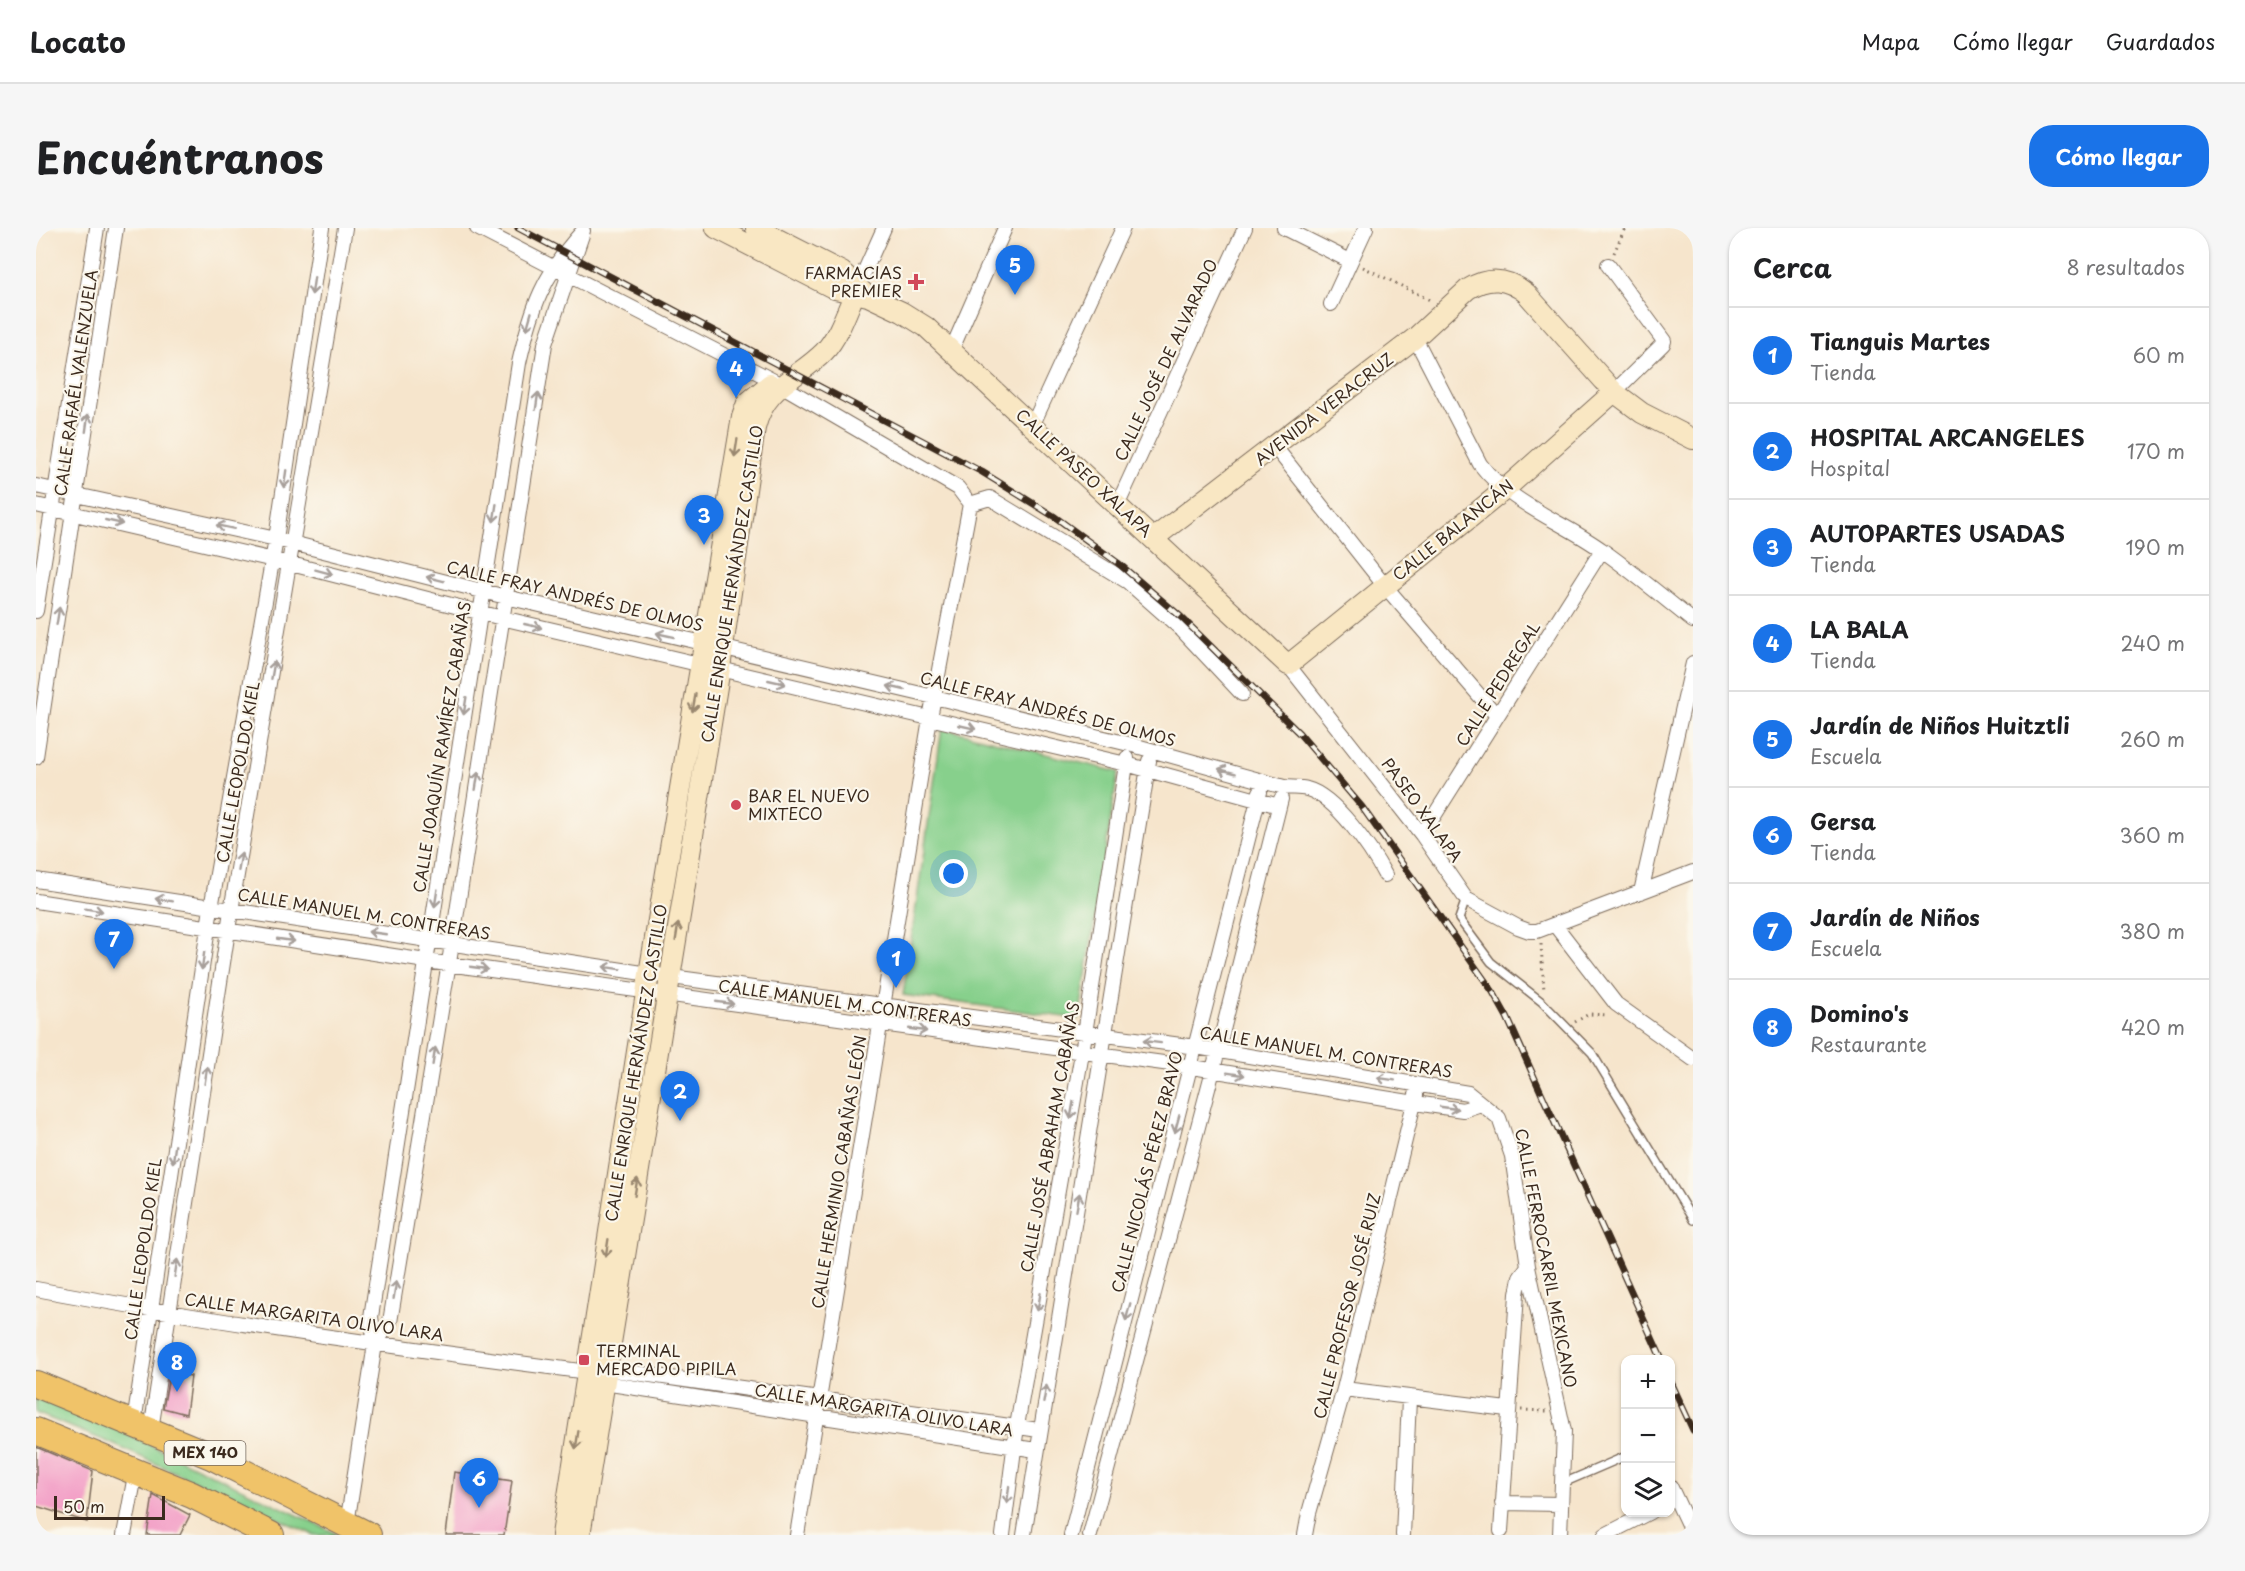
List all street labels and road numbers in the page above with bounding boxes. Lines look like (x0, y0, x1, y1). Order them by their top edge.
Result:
street label: CALLE JOSÉ DE ALVARADO (1108, 255, 1223, 465)
street label: CALLE RAFAÉL VALENZUELA (47, 268, 103, 498)
street label: AVENIDA VERACRUZ (1249, 346, 1398, 470)
street label: CALLE PASEO XALAPA (1011, 402, 1159, 542)
street label: CALLE ENRIQUE HERNÁNDEZ CASTILLO (694, 423, 768, 744)
street label: CALLE BALANCÁN (1387, 473, 1518, 586)
street label: CALLE FRAY ANDRÉS DE OLMOS (444, 554, 706, 636)
street label: CALLE JOAQUÍN RAMÍREZ CABAÑAS (406, 599, 476, 894)
street label: CALLE PEDREGAL (1449, 616, 1545, 751)
street label: CALLE FRAY ANDRÉS DE OLMOS (918, 665, 1179, 751)
street label: CALLE LEOPOLDO KIEL (209, 679, 265, 865)
street label: PASEO XALAPA (1377, 752, 1469, 867)
street label: CALLE MANUEL M. CONTRERAS (236, 881, 492, 945)
street label: CALLE ENRIQUE HERNÁNDEZ CASTILLO (598, 902, 672, 1223)
street label: CALLE MANUEL M. CONTRERAS (717, 972, 974, 1032)
street label: CALLE JOSÉ ABRAHAM CABAÑAS (1013, 1000, 1085, 1274)
street label: CALLE MANUEL M. CONTRERAS (1198, 1019, 1454, 1083)
street label: CALLE HERMINIO CABAÑAS LEÓN (805, 1033, 872, 1310)
street label: CALLE NICOLÁS PÉREZ BRAVO (1104, 1048, 1188, 1295)
street label: CALLE FERROCARRIL MEXICANO (1510, 1126, 1584, 1390)
street label: CALLE LEOPOLDO KIEL (117, 1156, 167, 1342)
street label: CALLE PROFESOR JOSÉ RUIZ (1306, 1190, 1386, 1421)
street label: CALLE MARGARITA OLIVO LARA (183, 1286, 445, 1346)
street label: CALLE MARGARITA OLIVO LARA (753, 1377, 1015, 1441)
road number: MEX 140 (164, 1441, 246, 1465)

